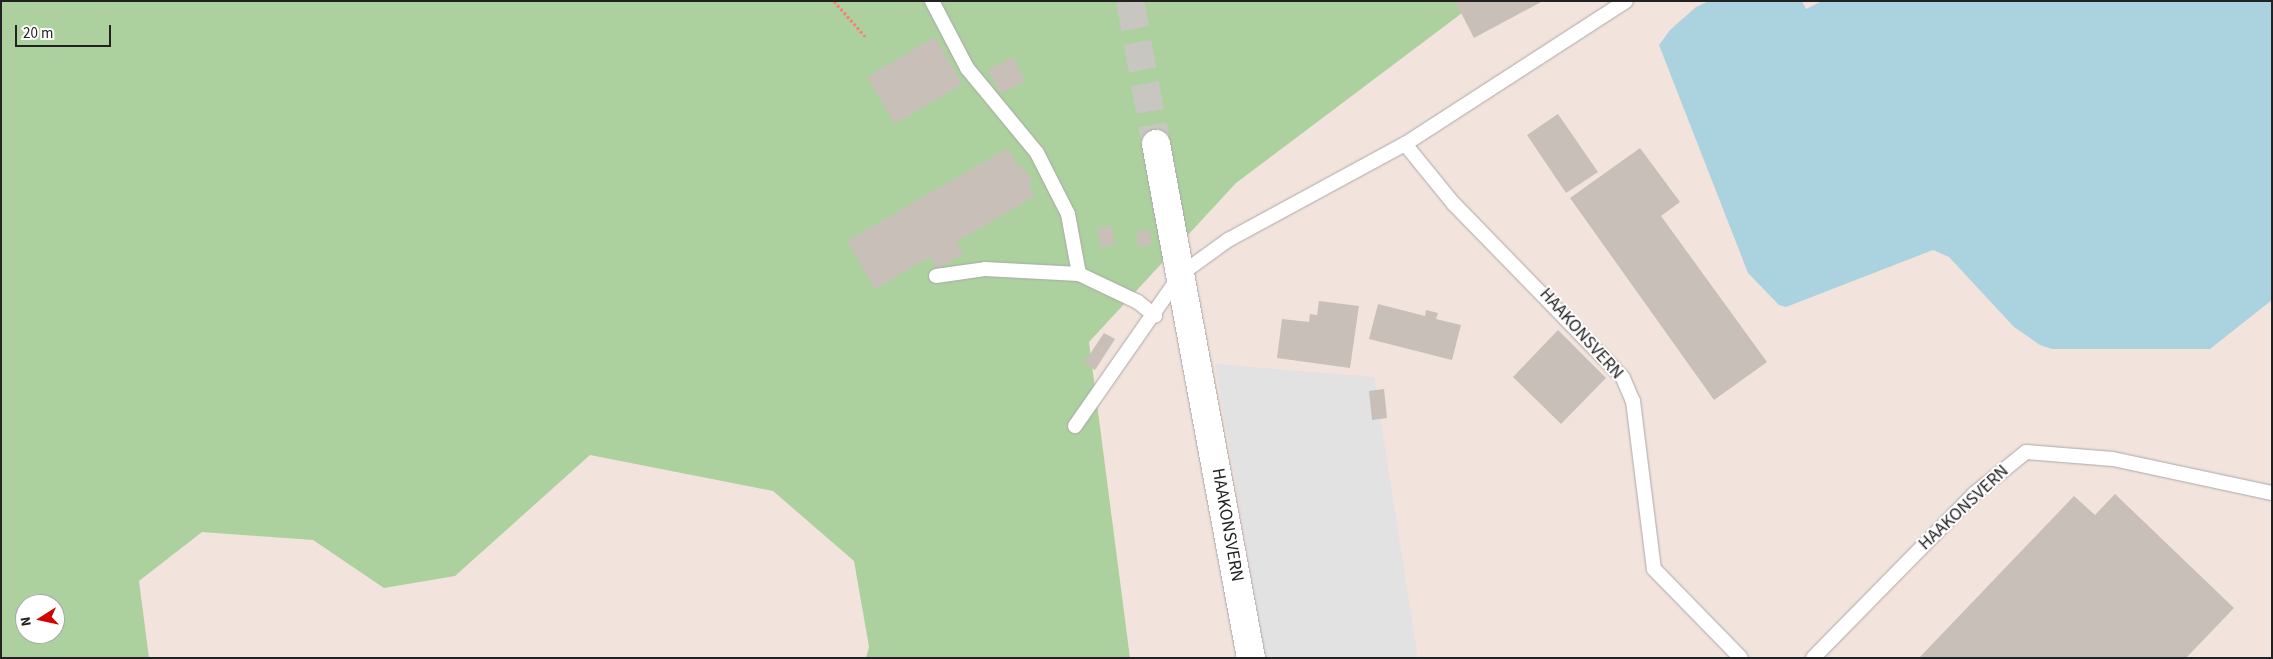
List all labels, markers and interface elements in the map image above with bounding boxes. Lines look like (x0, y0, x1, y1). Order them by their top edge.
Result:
scale bar (18, 15, 114, 47)
text: 20 m (23, 23, 53, 44)
street label: HAAKONSVERN (1534, 284, 1628, 384)
street label: HAAKONSVERN (1915, 461, 2013, 555)
street label: HAAKONSVERN (1206, 466, 1248, 584)
north arrow (15, 594, 65, 644)
text: N (16, 615, 37, 628)

